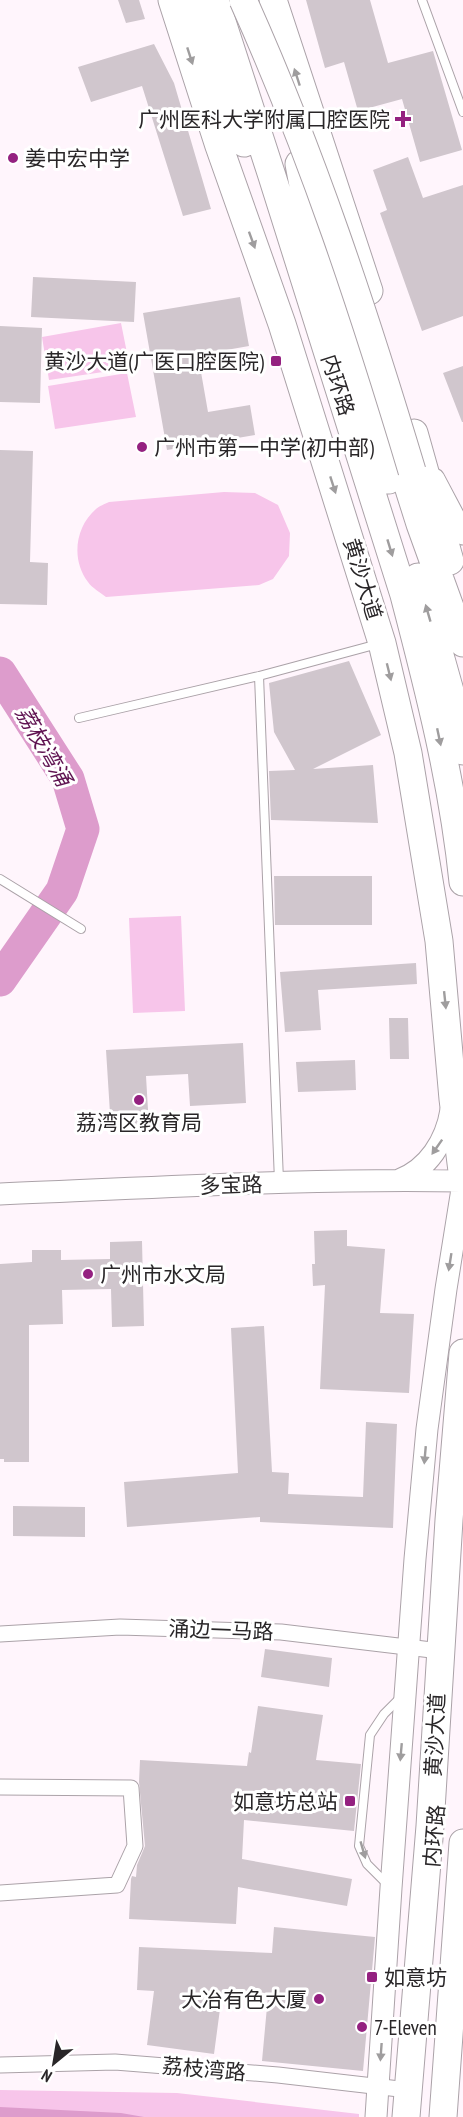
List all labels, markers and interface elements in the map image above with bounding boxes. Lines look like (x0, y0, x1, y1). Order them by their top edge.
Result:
one-way arrow (186, 47, 195, 65)
one-way arrow (292, 68, 302, 86)
place label: 广州医科大学附属口腔医院 (138, 106, 390, 133)
marker: 广州医科大学附属口腔医院 (394, 110, 412, 128)
place label: 姜中宏中学 (25, 145, 130, 172)
marker: 姜中宏中学 (6, 151, 20, 165)
one-way arrow (248, 231, 258, 249)
place label: 黄沙大道(广医口腔医院) (44, 348, 264, 375)
street label: 内环路 (315, 351, 361, 419)
marker: 黄沙大道(广医口腔医院) (269, 354, 283, 368)
place label: 广州市第一中学(初中部) (154, 434, 374, 461)
marker: 广州市第一中学(初中部) (135, 440, 149, 454)
one-way arrow (329, 476, 339, 494)
street label: 黄沙大道 (338, 535, 388, 623)
one-way arrow (386, 539, 395, 557)
one-way arrow (423, 604, 433, 622)
one-way arrow (385, 663, 395, 681)
water label: 荔枝湾涌 (10, 701, 80, 794)
one-way arrow (435, 728, 444, 747)
one-way arrow (440, 990, 450, 1009)
marker: 荔湾区教育局 (132, 1093, 146, 1107)
place label: 荔湾区教育局 (76, 1109, 202, 1136)
one-way arrow (431, 1139, 443, 1155)
street label: 多宝路 (199, 1170, 263, 1200)
one-way arrow (445, 1252, 454, 1271)
place label: 广州市水文局 (100, 1261, 226, 1288)
marker: 广州市水文局 (81, 1267, 95, 1281)
one-way arrow (420, 1445, 430, 1464)
street label: 涌边一马路 (168, 1615, 274, 1645)
street label: 黄沙大道 (419, 1692, 451, 1778)
one-way arrow (396, 1742, 406, 1761)
place label: 如意坊总站 (233, 1788, 338, 1815)
marker: 如意坊总站 (343, 1794, 357, 1808)
street label: 内环路 (418, 1803, 450, 1869)
one-way arrow (358, 1841, 368, 1859)
place label: 如意坊 (384, 1964, 447, 1991)
marker: 如意坊 (365, 1970, 379, 1984)
place label: 大冶有色大厦 (181, 1986, 307, 2013)
marker: 大冶有色大厦 (312, 1992, 326, 2006)
place label: 7-Eleven (374, 2014, 437, 2041)
marker: 7-Eleven (355, 2020, 369, 2034)
north arrow (24, 2033, 84, 2093)
one-way arrow (376, 2042, 386, 2061)
street label: 荔枝湾路 (161, 2052, 247, 2086)
text: N (38, 2065, 55, 2087)

